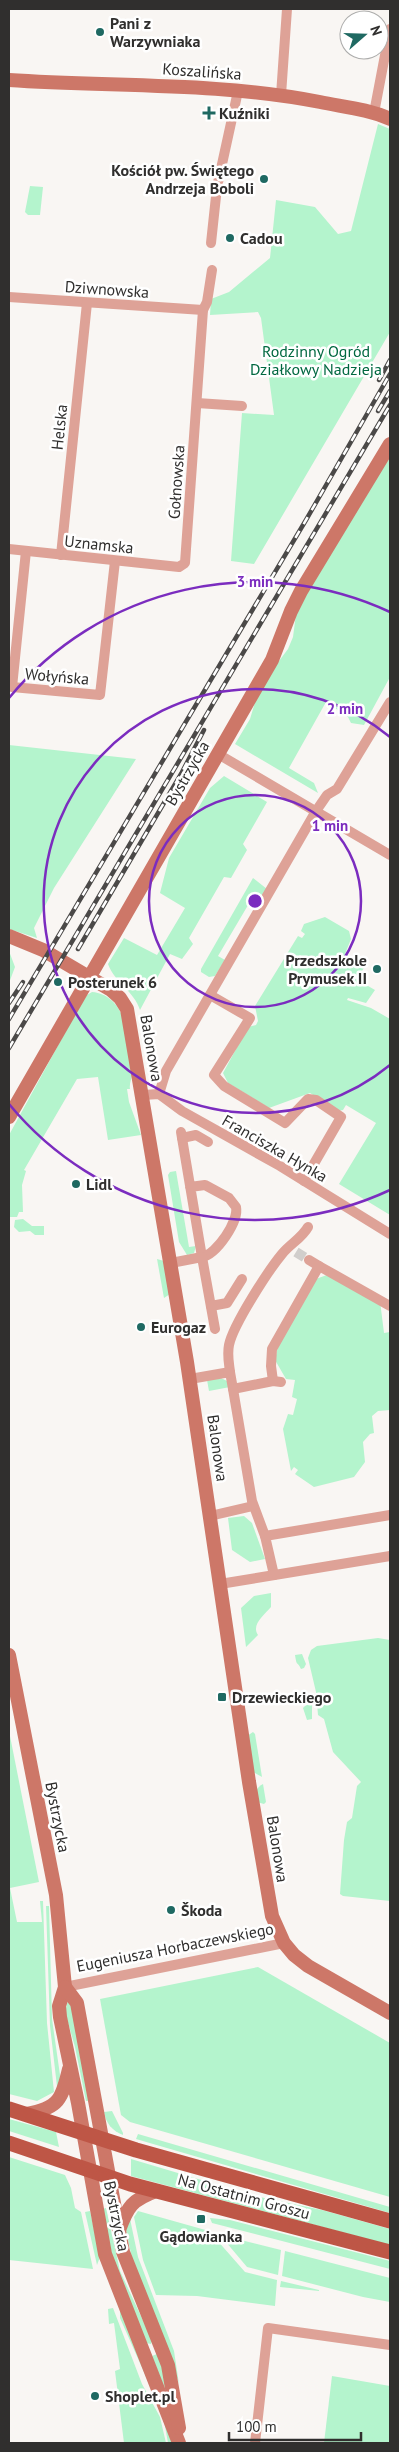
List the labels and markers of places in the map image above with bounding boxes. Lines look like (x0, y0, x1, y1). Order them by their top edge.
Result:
place label: Pani z Warzywniaka (110, 13, 200, 51)
marker: Pani z Warzywniaka (94, 26, 106, 38)
place label: Kuźniki (219, 103, 270, 123)
marker: Kuźniki (203, 107, 215, 119)
place label: Kościół pw. Świętego Andrzeja Boboli (111, 160, 254, 198)
marker: Kościół pw. Świętego Andrzeja Boboli (258, 173, 270, 185)
place label: Cadou (240, 228, 283, 248)
marker: Cadou (224, 232, 236, 244)
centre of rings (246, 892, 264, 910)
place label: Przedszkole Prymusek II (286, 950, 367, 988)
marker: Przedszkole Prymusek II (371, 963, 383, 975)
place label: Posterunek 6 (68, 972, 157, 992)
marker: Posterunek 6 (52, 976, 64, 988)
place label: Lidl (86, 1174, 112, 1194)
marker: Lidl (70, 1178, 82, 1190)
place label: Eurogaz (151, 1317, 206, 1337)
marker: Eurogaz (135, 1321, 147, 1333)
place label: Drzewieckiego (232, 1687, 332, 1707)
marker: Drzewieckiego (216, 1691, 228, 1703)
place label: Škoda (181, 1900, 222, 1920)
marker: Škoda (165, 1904, 177, 1916)
marker: Gądowianka (195, 2213, 207, 2225)
place label: Gądowianka (159, 2226, 243, 2246)
place label: Shoplet.pl (105, 2386, 175, 2406)
marker: Shoplet.pl (89, 2390, 101, 2402)

